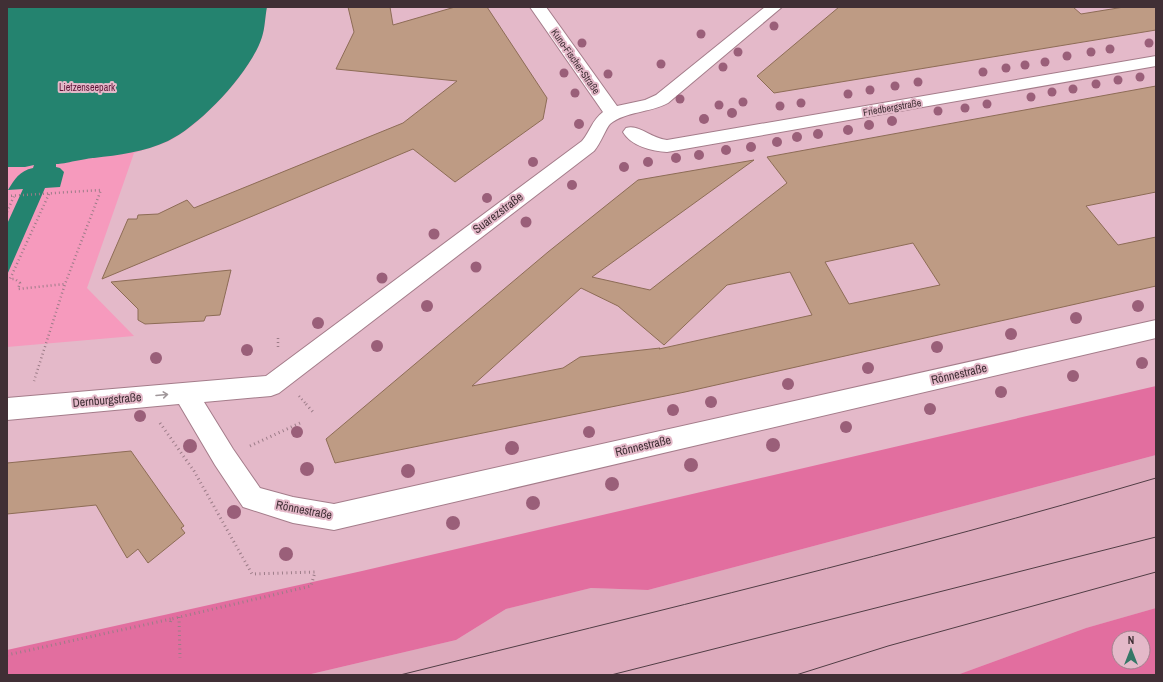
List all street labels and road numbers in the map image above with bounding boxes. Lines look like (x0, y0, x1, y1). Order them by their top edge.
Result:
street label: Kuno-Fischer-Straße (548, 26, 603, 97)
street label: Friedbergstraße (862, 96, 923, 119)
street label: Suarezstraße (470, 189, 526, 237)
street label: Rönnestraße (929, 360, 989, 388)
street label: Dernburgstraße (72, 389, 142, 411)
street label: Rönnestraße (613, 432, 673, 460)
street label: Rönnestraße (275, 497, 333, 523)

